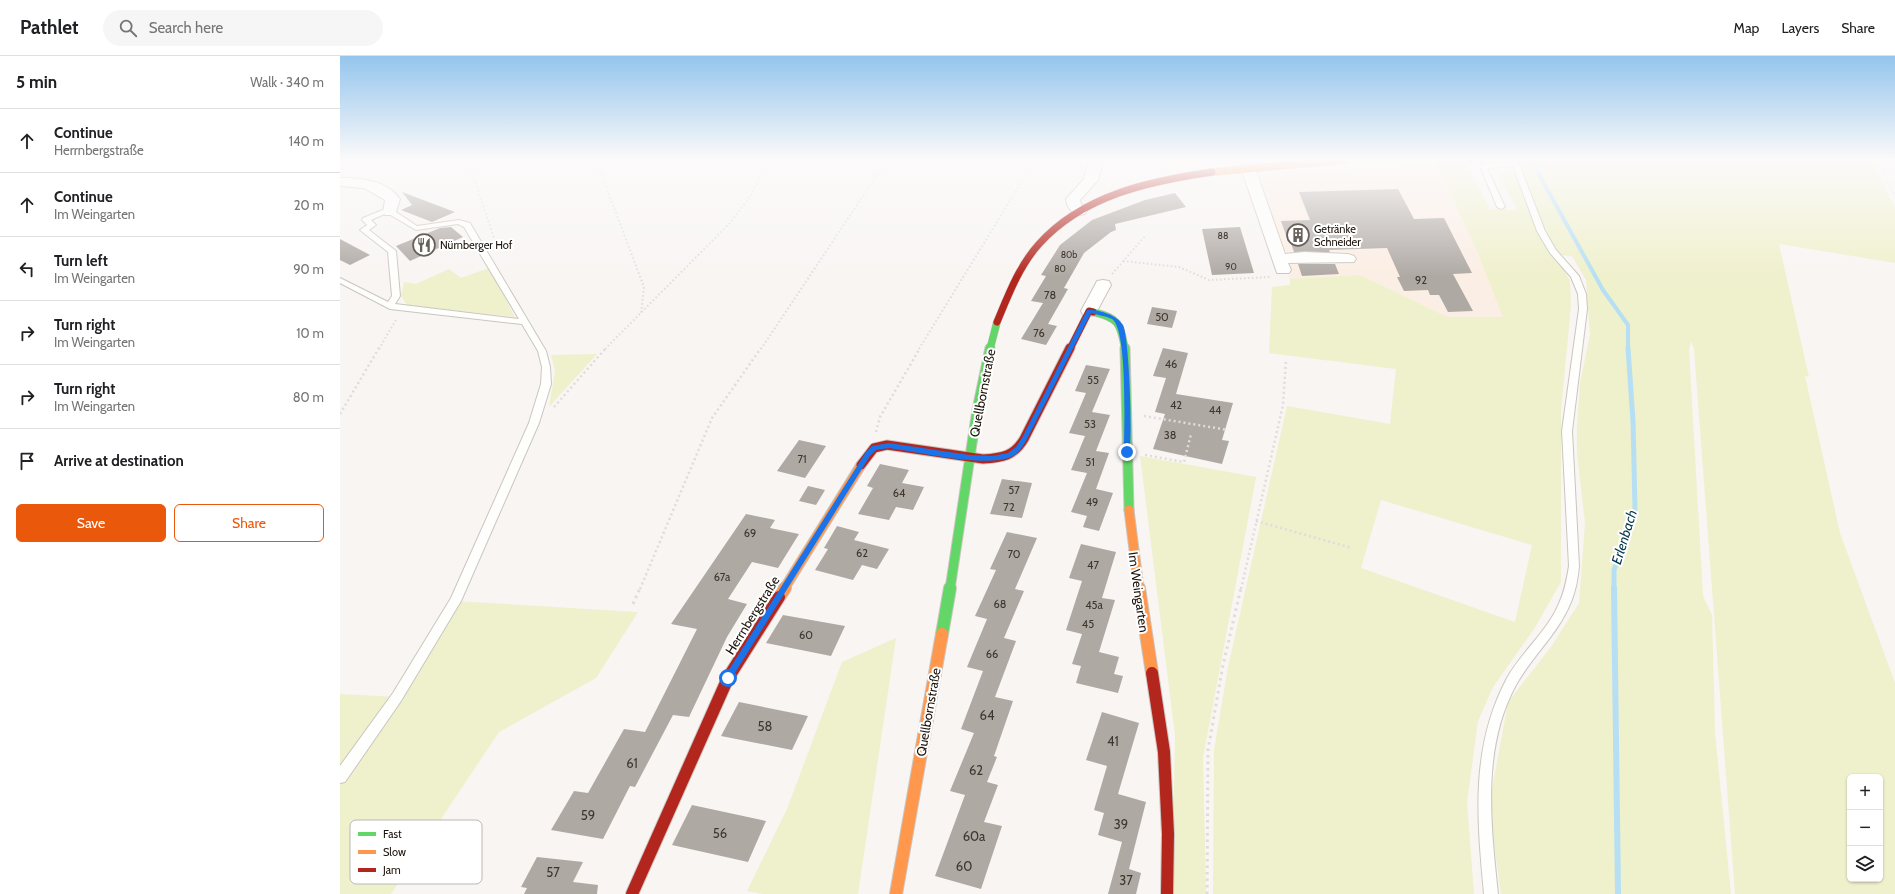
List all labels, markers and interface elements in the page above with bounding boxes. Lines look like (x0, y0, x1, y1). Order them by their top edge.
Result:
search box (103, 10, 383, 46)
text: Pathlet (20, 16, 79, 39)
icon: search (117, 17, 139, 39)
text: Search here (149, 19, 223, 37)
text: Map (1734, 19, 1759, 37)
text: Layers (1781, 19, 1819, 37)
text: Share (1841, 19, 1875, 37)
text: 5 min (16, 72, 57, 92)
text: Walk · 340 m (250, 74, 324, 90)
text: Continue (54, 124, 113, 142)
icon: ahead (16, 130, 38, 152)
text: 140 m (289, 133, 324, 149)
text: Herrnbergstraße (54, 142, 144, 158)
text: Continue (54, 188, 113, 206)
icon: ahead (16, 194, 38, 216)
text: 20 m (294, 197, 324, 213)
text: Im Weingarten (54, 206, 135, 222)
building icon: Getränke Schneider (1285, 222, 1311, 248)
place label: Getränke Schneider (1314, 222, 1361, 249)
house number: 88 (1218, 230, 1228, 241)
restaurant icon: Nürnberger Hof (411, 232, 437, 258)
place label: Nürnberger Hof (440, 238, 513, 252)
house number: 80b (1061, 249, 1077, 260)
text: Turn left (54, 252, 108, 270)
icon: left (16, 258, 38, 280)
text: 90 m (293, 261, 324, 277)
house number: 90 (1225, 261, 1237, 272)
house number: 80 (1054, 263, 1066, 274)
text: Im Weingarten (54, 270, 135, 286)
house number: 92 (1415, 273, 1427, 287)
house number: 78 (1044, 288, 1056, 302)
house number: 50 (1155, 310, 1169, 324)
text: Turn right (54, 316, 115, 334)
icon: right (16, 322, 38, 344)
text: 10 m (296, 325, 324, 341)
house number: 76 (1033, 326, 1045, 340)
text: Im Weingarten (54, 334, 135, 350)
street label: Quellbornstraße (966, 347, 998, 438)
house number: 46 (1165, 357, 1177, 371)
house number: 55 (1087, 373, 1099, 387)
text: Turn right (54, 380, 115, 398)
icon: right (16, 386, 38, 408)
text: 80 m (293, 389, 324, 405)
text: Im Weingarten (54, 398, 135, 414)
house number: 42 (1170, 398, 1182, 412)
house number: 44 (1209, 403, 1222, 417)
house number: 53 (1084, 417, 1096, 431)
house number: 38 (1164, 428, 1176, 442)
route end (1118, 443, 1136, 461)
icon: arrive (16, 450, 38, 472)
text: Arrive at destination (54, 452, 184, 470)
house number: 71 (797, 452, 807, 466)
house number: 51 (1085, 455, 1095, 469)
house number: 57 (1008, 483, 1020, 497)
house number: 64 (893, 486, 906, 500)
house number: 49 (1086, 495, 1098, 509)
house number: 72 (1003, 500, 1015, 514)
button: Save (16, 504, 166, 542)
button: Share (174, 504, 324, 542)
water label: Erlenbach (1607, 508, 1641, 566)
house number: 69 (744, 526, 756, 540)
house number: 62 (856, 546, 868, 560)
house number: 70 (1007, 547, 1021, 561)
street label: Im Weingarten (1125, 551, 1153, 633)
house number: 47 (1087, 558, 1099, 572)
house number: 67a (714, 570, 731, 584)
street label: Herrnbergstraße (721, 572, 783, 657)
house number: 68 (994, 597, 1006, 611)
house number: 45a (1085, 598, 1104, 612)
house number: 45 (1082, 617, 1094, 631)
house number: 60 (799, 628, 813, 642)
house number: 66 (986, 647, 998, 661)
street label: Quellbornstraße (912, 666, 944, 757)
route start (719, 669, 737, 687)
house number: 64 (980, 707, 995, 723)
house number: 58 (758, 718, 773, 734)
house number: 41 (1107, 733, 1119, 749)
house number: 61 (626, 755, 638, 771)
house number: 62 (969, 762, 983, 778)
map controls (1847, 774, 1883, 882)
button: + (1847, 774, 1883, 810)
house number: 59 (581, 807, 595, 823)
button: − (1847, 810, 1883, 846)
house number: 39 (1114, 816, 1128, 832)
legend (350, 820, 482, 884)
house number: 56 (713, 825, 727, 841)
text: Fast (383, 827, 402, 841)
house number: 60a (963, 828, 986, 844)
text: Slow (383, 845, 406, 859)
button: layers (1847, 846, 1883, 882)
house number: 60 (956, 858, 972, 874)
text: Jam (382, 863, 401, 877)
house number: 57 (546, 864, 560, 880)
house number: 37 (1119, 872, 1133, 888)

